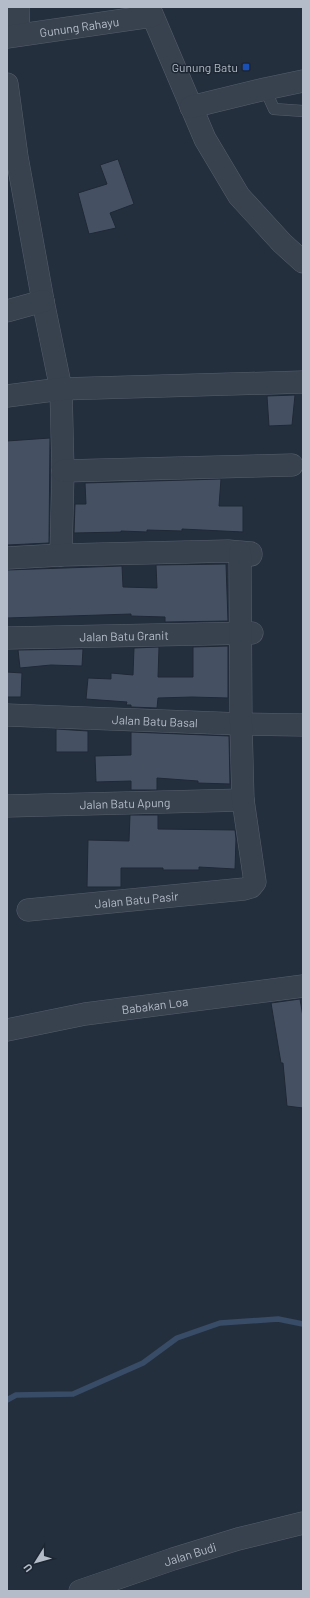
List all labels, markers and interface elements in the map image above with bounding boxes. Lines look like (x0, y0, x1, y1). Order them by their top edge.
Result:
street label: Gunung Rahayu (39, 14, 120, 39)
place label: Gunung Batu (172, 60, 238, 74)
marker: Gunung Batu (241, 62, 251, 72)
street label: Jalan Batu Granit (79, 628, 169, 644)
street label: Jalan Batu Basal (112, 712, 198, 729)
street label: Jalan Batu Apung (79, 795, 171, 811)
street label: Jalan Batu Pasir (94, 888, 180, 910)
street label: Babakan Loa (121, 994, 189, 1016)
street label: Jalan Budi (162, 1539, 218, 1569)
north arrow (16, 1542, 56, 1582)
text: U (20, 1562, 35, 1575)

